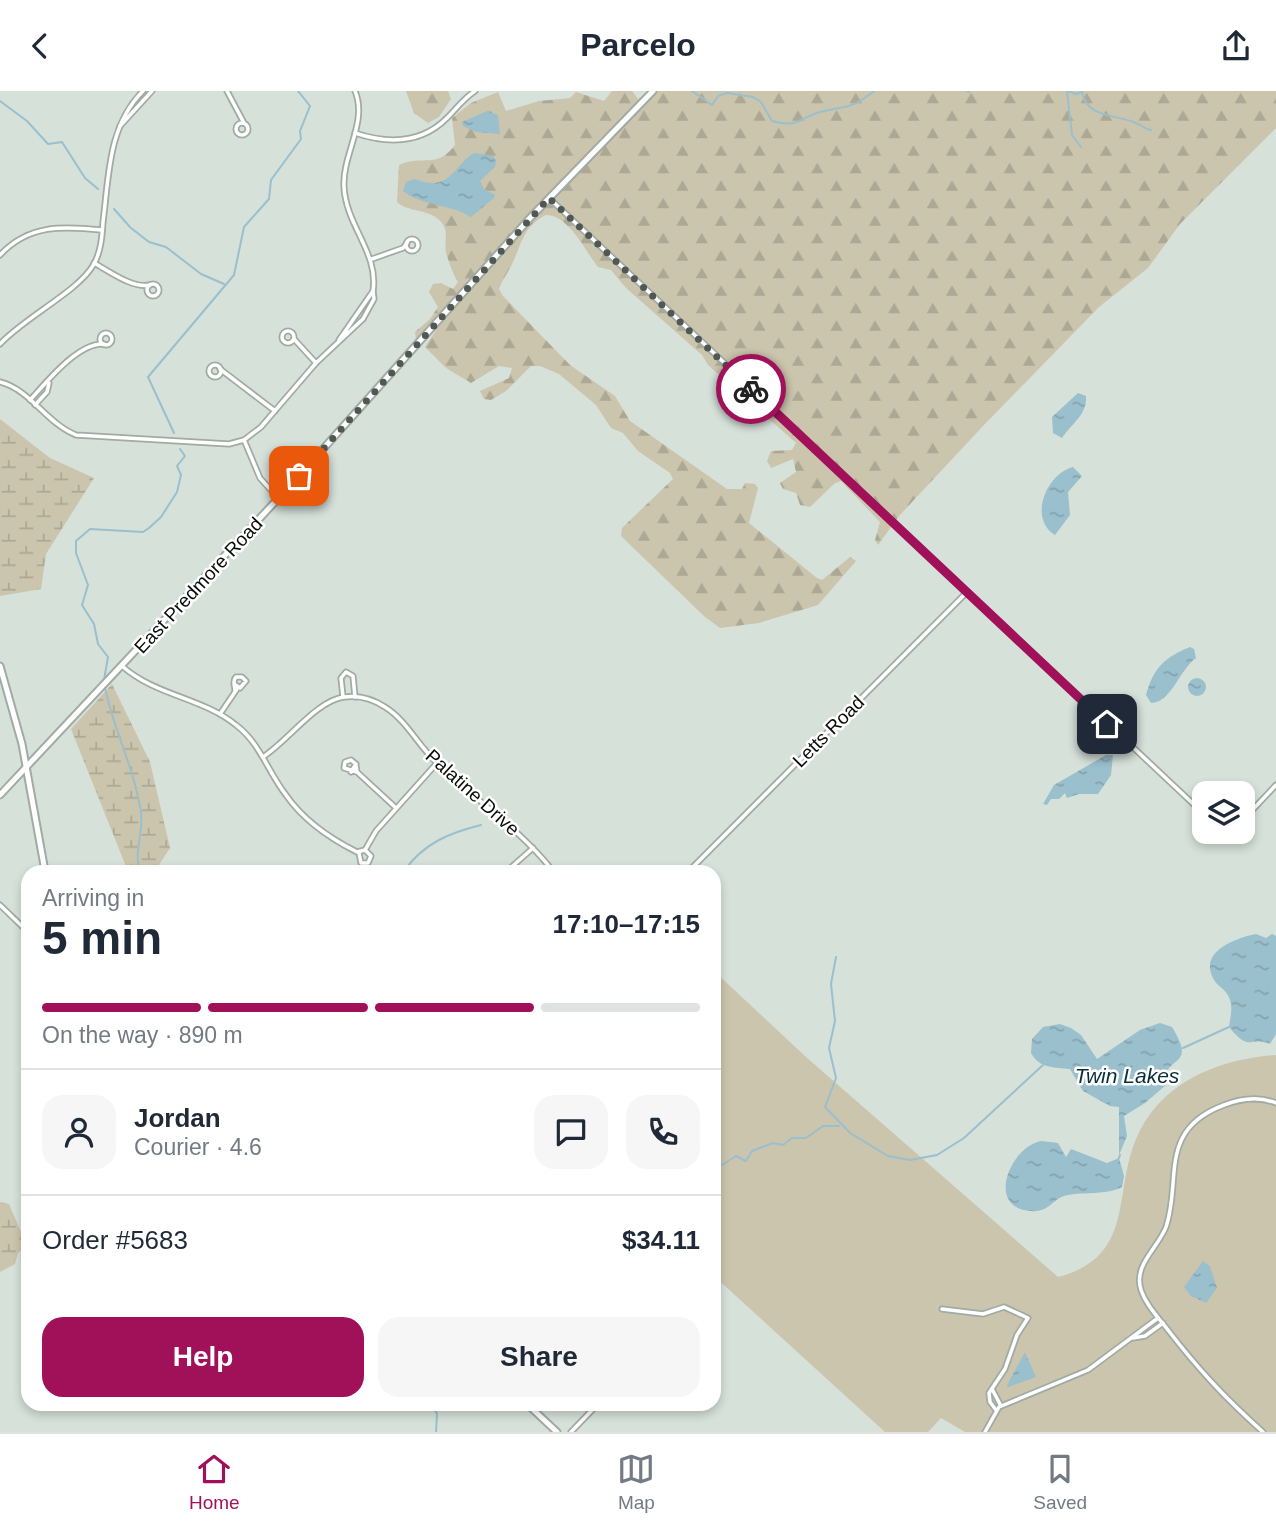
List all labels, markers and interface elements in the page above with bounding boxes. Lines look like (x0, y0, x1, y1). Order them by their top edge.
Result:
icon: back (21, 27, 59, 65)
text: Parcelo (580, 27, 696, 63)
icon: share (1217, 27, 1255, 65)
courier (716, 354, 786, 424)
icon: bike (732, 370, 770, 408)
pin (269, 446, 329, 506)
icon: bag (280, 457, 318, 495)
street label: East Predmore Road (130, 513, 267, 657)
street label: Letts Road (788, 691, 868, 771)
pin (1077, 694, 1137, 754)
icon: home (1088, 705, 1126, 743)
street label: Palatine Drive (422, 745, 524, 840)
map controls (1192, 781, 1255, 844)
button: layers (1192, 781, 1255, 844)
text: Arriving in (42, 885, 144, 911)
text: 17:10–17:15 (553, 909, 700, 939)
text: 5 min (42, 912, 162, 964)
text: On the way · 890 m (42, 1022, 243, 1048)
water label: Twin Lakes (1075, 1064, 1180, 1087)
button: person (42, 1095, 116, 1169)
button: chat (534, 1095, 608, 1169)
button: phone (626, 1095, 700, 1169)
text: Jordan (134, 1103, 221, 1133)
text: Courier · 4.6 (134, 1134, 262, 1160)
text: Order #5683 (42, 1225, 188, 1255)
text: $34.11 (622, 1225, 700, 1255)
button: Help (42, 1317, 364, 1397)
button: Share (378, 1317, 700, 1397)
tab: Home (189, 1450, 240, 1514)
tab: Map (617, 1450, 655, 1514)
tab: Saved (1033, 1450, 1087, 1514)

